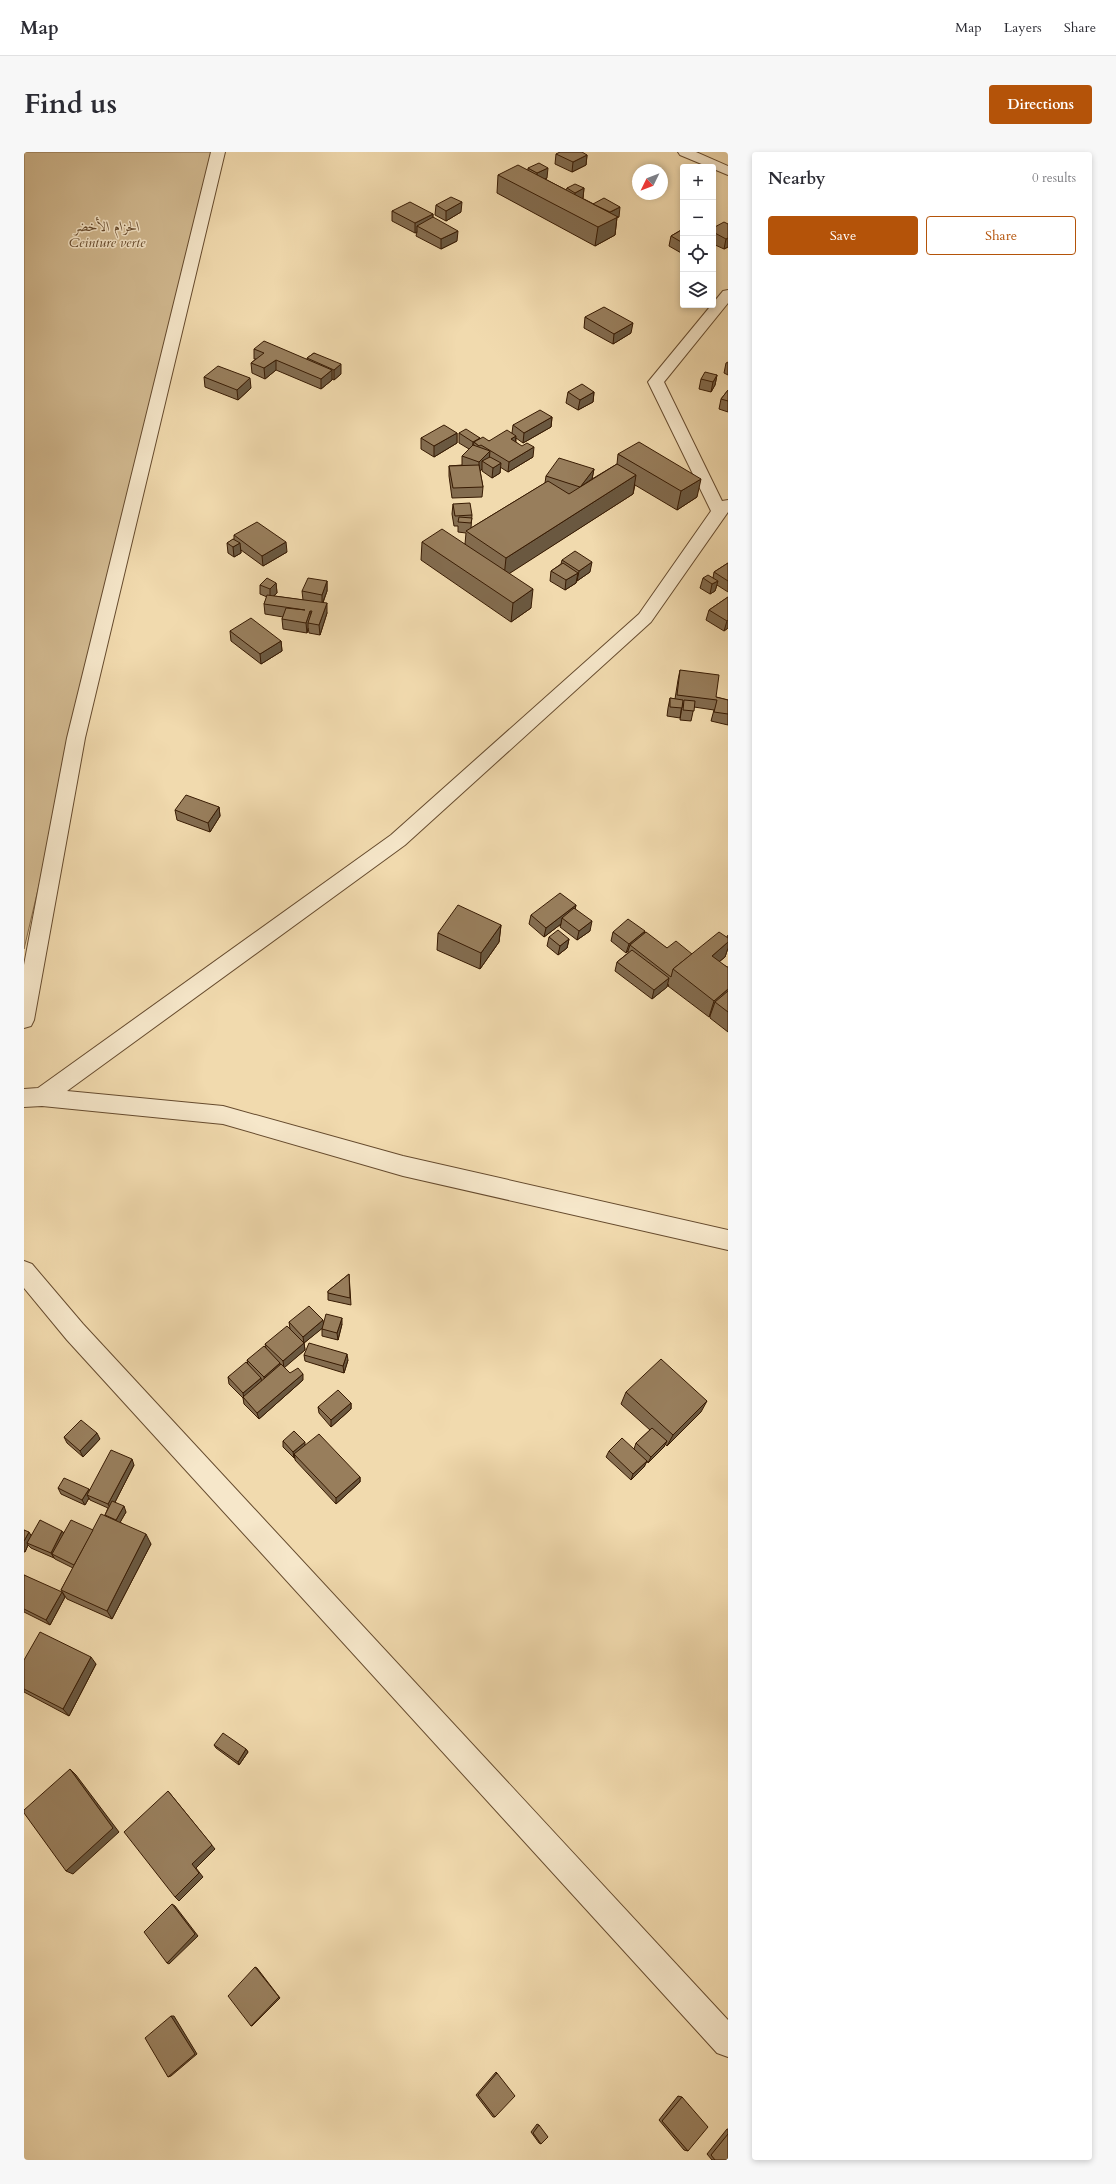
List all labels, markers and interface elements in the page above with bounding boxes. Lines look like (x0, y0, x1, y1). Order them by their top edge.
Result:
text: Map (20, 15, 59, 41)
text: Map (955, 18, 982, 37)
text: Layers (1004, 18, 1042, 37)
text: Share (1064, 18, 1096, 37)
text: Find us (24, 85, 117, 123)
button: Directions (989, 85, 1092, 124)
north arrow (632, 164, 668, 200)
map controls (680, 164, 716, 308)
button: + (680, 164, 716, 200)
text: Nearby (768, 167, 825, 190)
text: 0 results (1032, 169, 1076, 187)
button: − (680, 200, 716, 236)
park label: الحزام الأخضر Ceinture verte (69, 216, 146, 252)
button: Save (768, 216, 918, 255)
button: Share (926, 216, 1076, 255)
button: locate (680, 236, 716, 272)
button: layers (680, 272, 716, 308)

